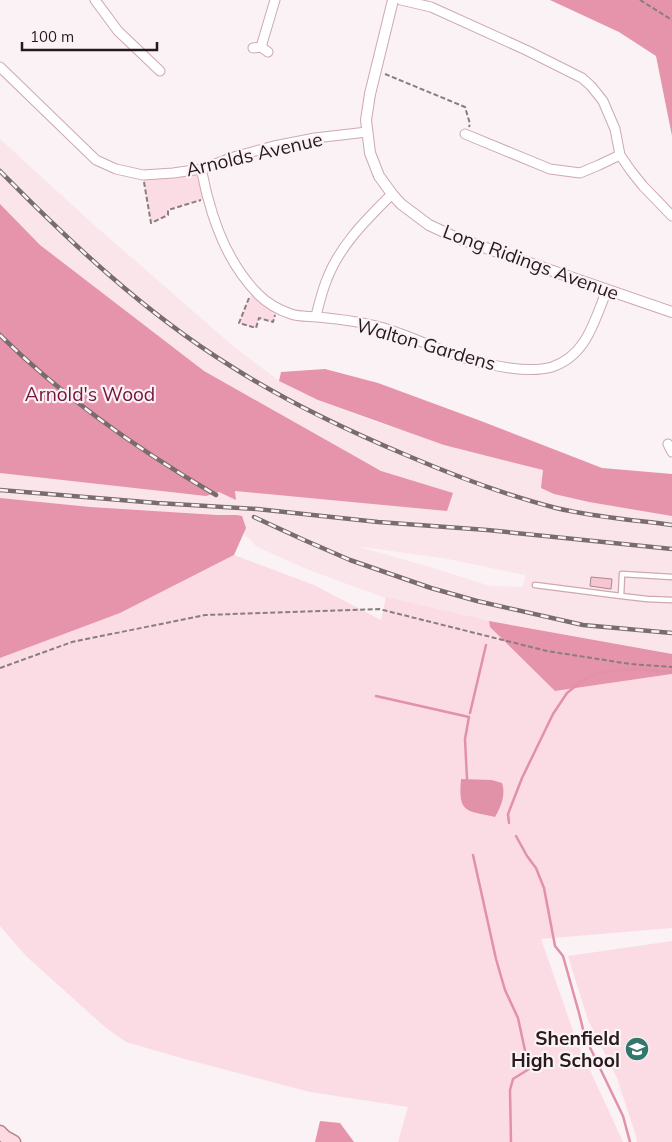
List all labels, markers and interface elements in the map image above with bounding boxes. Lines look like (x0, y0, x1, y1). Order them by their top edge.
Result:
scale bar (22, 20, 158, 52)
text: 100 m (30, 27, 74, 46)
street label: Arnolds Avenue (183, 127, 325, 181)
street label: Long Ridings Avenue (440, 219, 622, 305)
street label: Walton Gardens (354, 313, 498, 375)
park label: Arnold's Wood (25, 382, 155, 406)
place label: Shenfield High School (511, 1026, 620, 1072)
school or university icon: Shenfield High School (624, 1036, 650, 1062)

